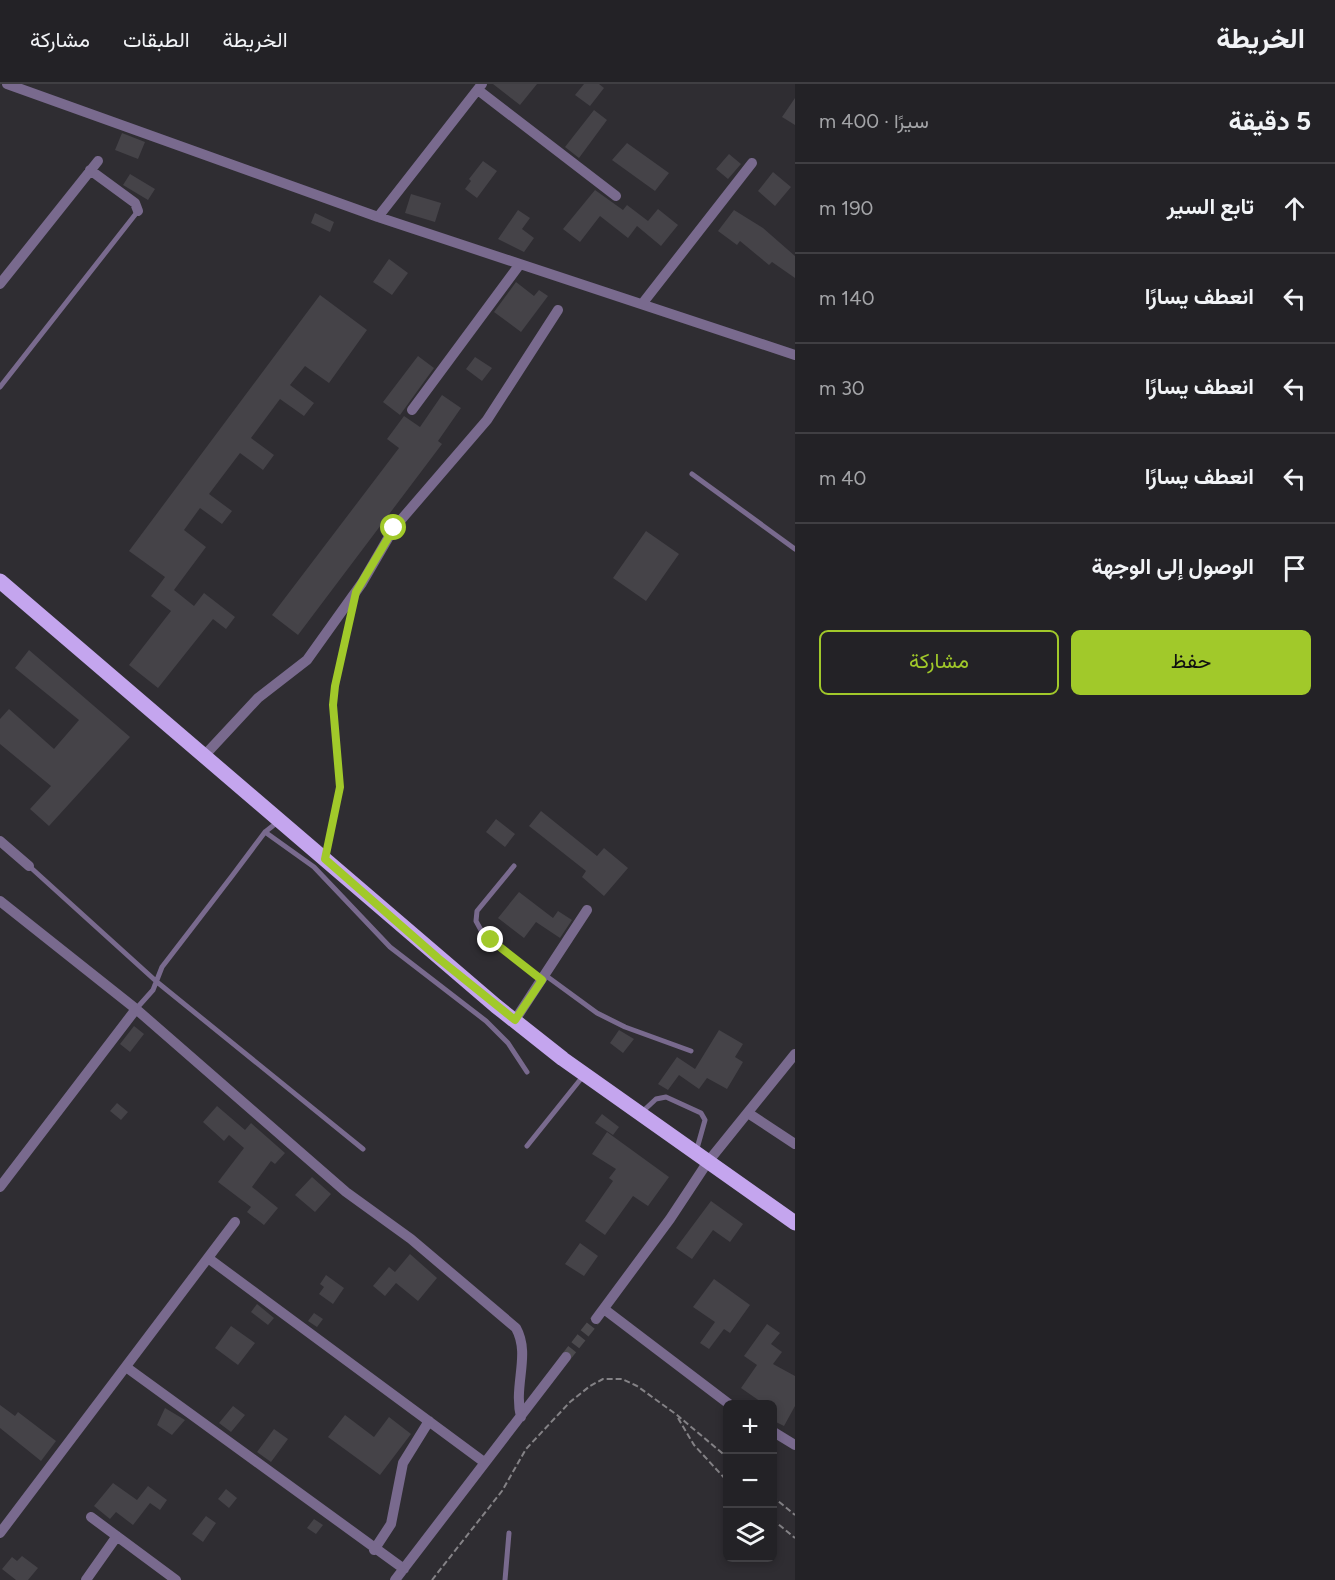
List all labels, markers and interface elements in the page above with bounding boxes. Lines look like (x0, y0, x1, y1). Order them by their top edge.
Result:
text: الخريطة (1216, 21, 1305, 55)
text: مشاركة (30, 27, 90, 52)
text: الطبقات (123, 27, 190, 52)
text: الخريطة (223, 27, 288, 52)
text: 5 دقيقة (1228, 105, 1311, 137)
text: سيرًا · 400 m (819, 109, 929, 133)
icon: ahead (1278, 192, 1311, 225)
text: تابع السير (1167, 193, 1254, 220)
text: 190 m (819, 196, 873, 220)
icon: left (1278, 282, 1311, 315)
text: انعطف يسارًا (1145, 283, 1254, 310)
text: 140 m (819, 286, 874, 310)
icon: left (1278, 372, 1311, 405)
text: انعطف يسارًا (1145, 373, 1254, 400)
text: 30 m (819, 376, 865, 400)
icon: left (1278, 462, 1311, 495)
text: انعطف يسارًا (1145, 463, 1254, 490)
text: 40 m (819, 466, 866, 490)
route start (380, 514, 406, 540)
icon: arrive (1278, 552, 1311, 585)
text: الوصول إلى الوجهة (1091, 553, 1254, 580)
button: مشاركة (819, 630, 1059, 695)
button: حفظ (1071, 630, 1311, 695)
route end (477, 926, 503, 952)
map controls (723, 1400, 777, 1562)
button: + (723, 1400, 777, 1454)
button: − (723, 1454, 777, 1508)
button: layers (723, 1508, 777, 1562)

